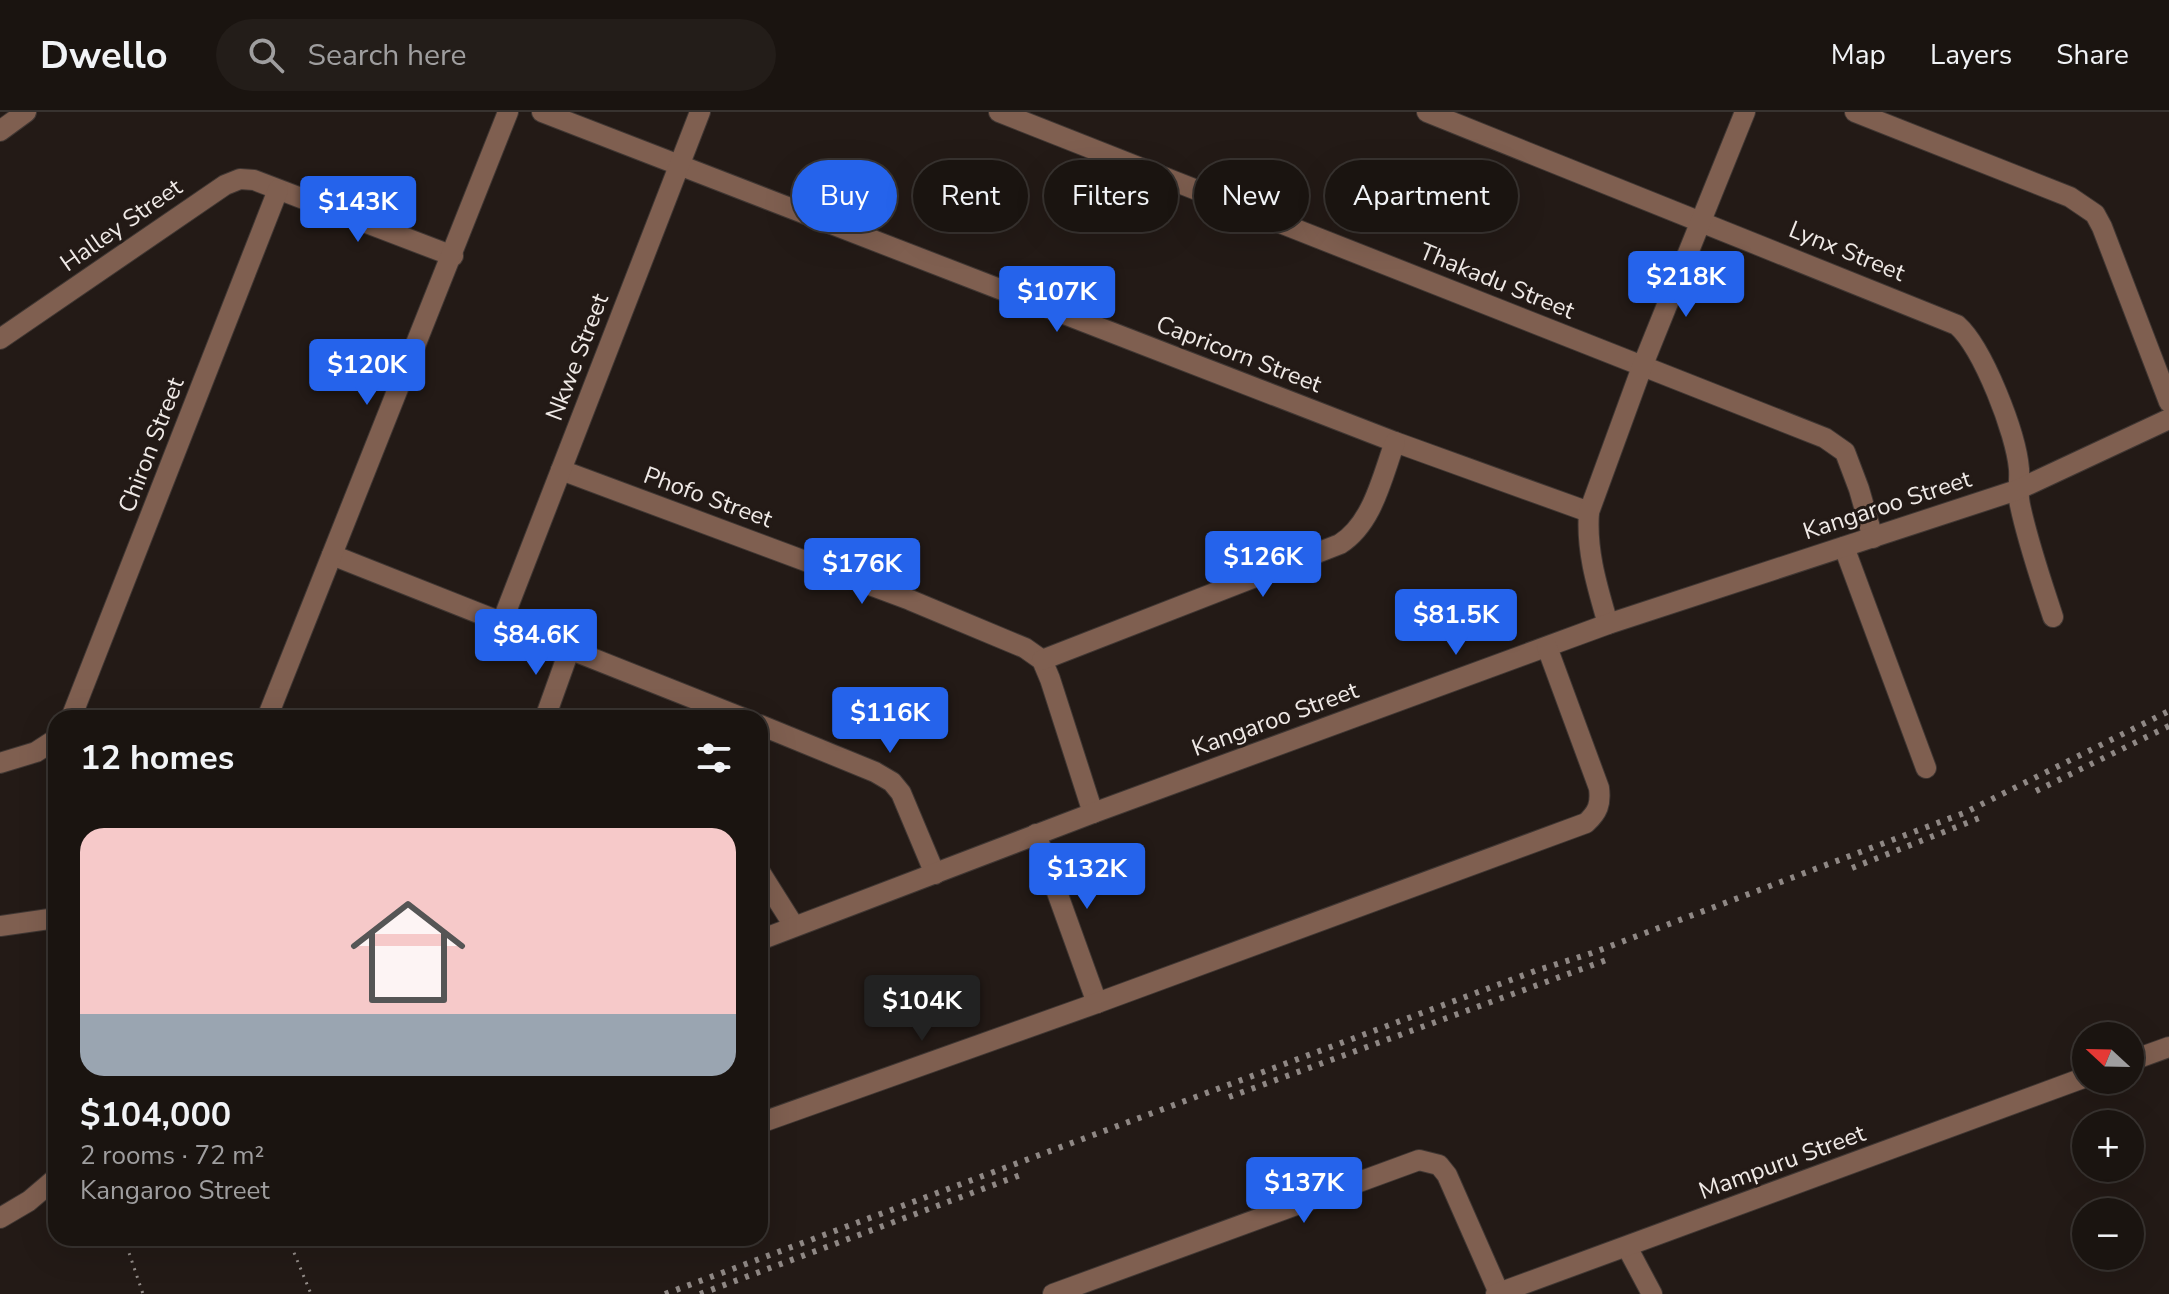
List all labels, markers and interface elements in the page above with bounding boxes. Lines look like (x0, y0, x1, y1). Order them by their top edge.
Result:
search box (216, 19, 776, 91)
text: Dwello (40, 30, 168, 81)
icon: search (244, 33, 288, 77)
text: Search here (308, 35, 467, 76)
text: Map (1831, 36, 1886, 74)
text: Layers (1930, 36, 2012, 74)
text: Share (2056, 36, 2129, 74)
chip: Buy (792, 160, 897, 232)
chip: Rent (913, 160, 1028, 232)
chip: Filters (1044, 160, 1178, 232)
chip: New (1194, 160, 1309, 232)
chip: Apartment (1325, 160, 1518, 232)
street label: Halley Street (54, 171, 189, 279)
pin: $143K (302, 176, 414, 244)
text: $143K (318, 184, 398, 219)
street label: Lynx Street (1784, 213, 1910, 289)
street label: Thakadu Street (1415, 235, 1580, 327)
pin: $218K (1630, 251, 1742, 319)
text: $218K (1646, 259, 1726, 294)
pin: $107K (1001, 266, 1113, 334)
text: $107K (1017, 274, 1097, 309)
street label: Nkwe Street (538, 288, 616, 425)
street label: Capricorn Street (1152, 308, 1327, 400)
pin: $120K (311, 339, 423, 407)
text: $120K (327, 347, 407, 382)
street label: Chiron Street (111, 372, 192, 517)
street label: Phofo Street (639, 459, 777, 535)
street label: Kangaroo Street (1799, 463, 1976, 547)
pin: $126K (1207, 531, 1319, 599)
pin: $176K (806, 538, 918, 606)
text: $126K (1223, 539, 1303, 574)
text: $176K (822, 546, 902, 581)
pin: $81.5K (1391, 589, 1521, 657)
text: $81.5K (1413, 597, 1499, 632)
pin: $84.6K (471, 609, 601, 677)
text: $84.6K (493, 617, 579, 652)
street label: Kangaroo Street (1187, 674, 1363, 764)
pin: $116K (834, 687, 946, 755)
text: $116K (850, 695, 930, 730)
text: 12 homes (80, 735, 234, 781)
icon: filters (692, 736, 736, 780)
pin: $132K (1031, 843, 1143, 911)
text: $132K (1047, 851, 1127, 886)
icon: home (336, 880, 480, 1024)
pin: $104K (866, 975, 978, 1043)
text: $104K (882, 983, 962, 1018)
north arrow (2072, 1022, 2144, 1094)
map controls (2072, 1022, 2144, 1270)
text: $104,000 (80, 1092, 231, 1138)
button: + (2072, 1110, 2144, 1182)
street label: Mampuru Street (1694, 1117, 1870, 1207)
text: 2 rooms · 72 m² (80, 1138, 264, 1173)
pin: $137K (1248, 1157, 1360, 1225)
text: $137K (1264, 1165, 1344, 1200)
text: Kangaroo Street (80, 1173, 270, 1208)
button: − (2072, 1198, 2144, 1270)

